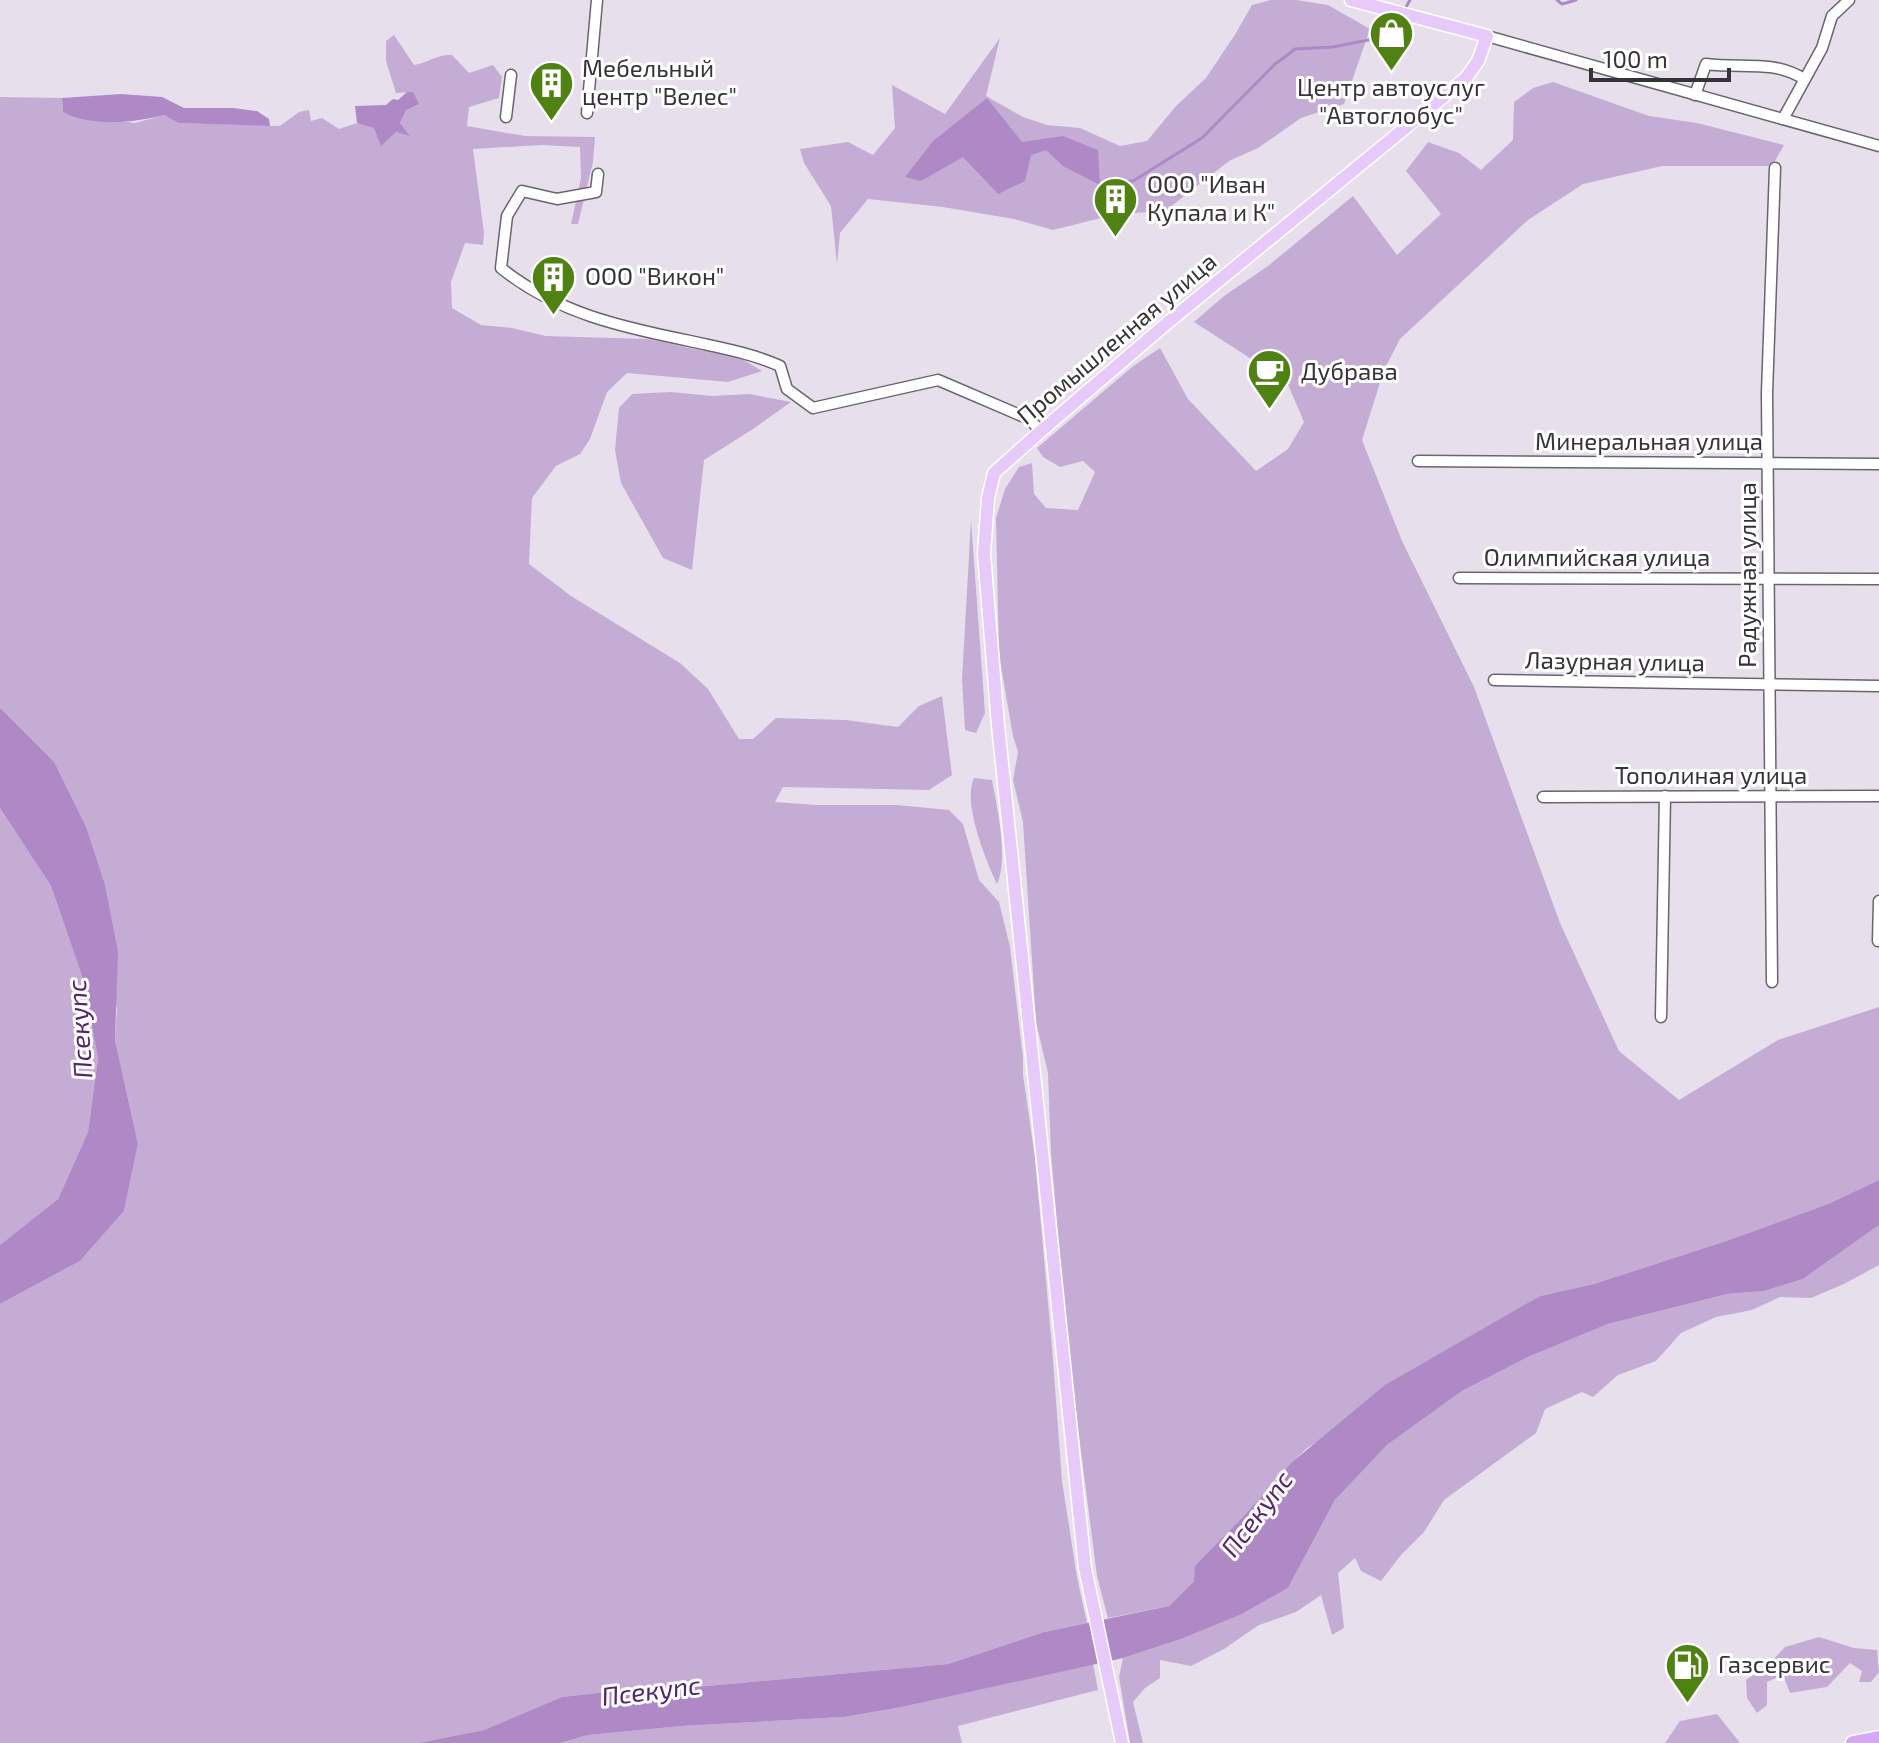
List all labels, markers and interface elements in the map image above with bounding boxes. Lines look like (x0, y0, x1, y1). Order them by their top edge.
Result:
shop icon: Центр автоуслуг "Автоглобус" (1367, 10, 1415, 73)
scale bar (1591, 32, 1729, 82)
text: 100 m (1603, 44, 1668, 73)
place label: Мебельный центр "Велес" (582, 53, 737, 110)
building icon: Мебельный центр "Велес" (527, 59, 575, 122)
place label: Центр автоуслуг "Автоглобус" (1297, 72, 1485, 130)
place label: ООО "Иван Купала и К" (1147, 169, 1275, 227)
building icon: ООО "Иван Купала и К" (1092, 175, 1140, 238)
street label: Промышленная улица (1010, 246, 1222, 431)
building icon: ООО "Викон" (530, 253, 578, 316)
place label: ООО "Викон" (585, 261, 724, 290)
cafe icon: Дубрава (1246, 348, 1294, 411)
place label: Дубрава (1301, 356, 1398, 386)
street label: Минеральная улица (1535, 426, 1763, 456)
street label: Радужная улица (1732, 482, 1762, 668)
street label: Олимпийская улица (1484, 542, 1710, 572)
street label: Лазурная улица (1525, 644, 1705, 678)
street label: Тополиная улица (1615, 760, 1807, 790)
water label: Псекупс (60, 978, 97, 1080)
water label: Псекупс (1213, 1464, 1298, 1562)
fuel station icon: Газсервис (1663, 1641, 1711, 1704)
place label: Газсервис (1718, 1649, 1831, 1678)
water label: Псекупс (600, 1668, 702, 1711)

